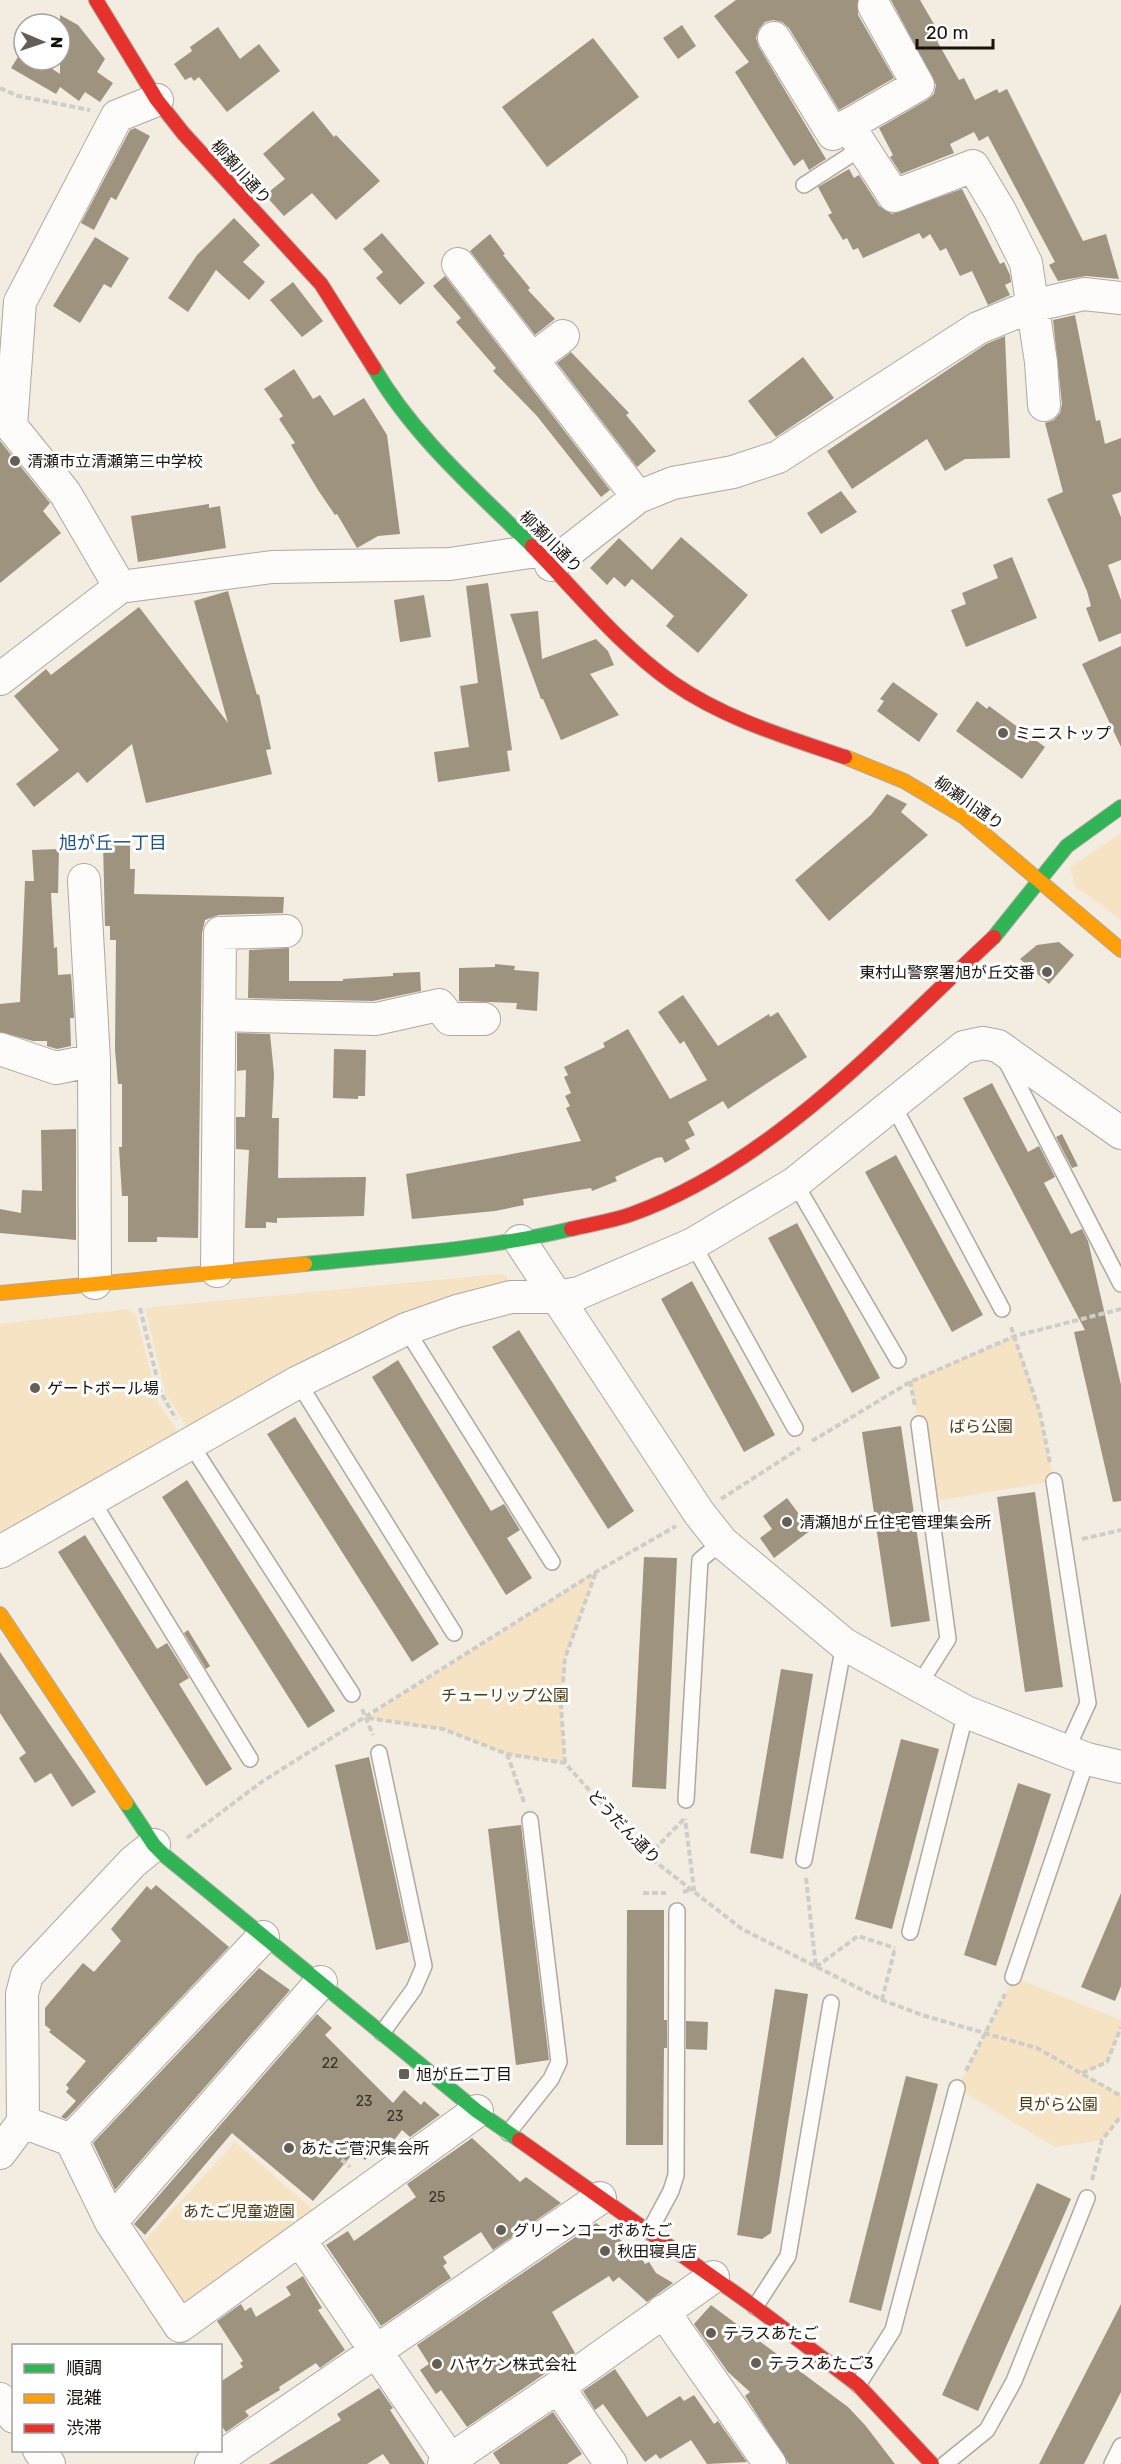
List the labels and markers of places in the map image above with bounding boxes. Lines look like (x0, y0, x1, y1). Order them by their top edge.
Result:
place label: 清瀬市立清瀬第三中学校 (27, 452, 203, 471)
marker: 清瀬市立清瀬第三中学校 (8, 454, 22, 468)
place label: ミニストップ (1015, 724, 1111, 743)
marker: ミニストップ (996, 726, 1010, 740)
place label: 東村山警察署旭が丘交番 (859, 963, 1035, 982)
marker: 東村山警察署旭が丘交番 (1040, 965, 1054, 979)
place label: ゲートボール場 (47, 1379, 159, 1398)
marker: ゲートボール場 (28, 1381, 42, 1395)
place label: 清瀬旭が丘住宅管理集会所 (799, 1513, 991, 1532)
marker: 清瀬旭が丘住宅管理集会所 (780, 1515, 794, 1529)
place label: 旭が丘二丁目 (416, 2065, 512, 2084)
marker: 旭が丘二丁目 (397, 2067, 411, 2081)
place label: あたご菅沢集会所 (301, 2139, 429, 2158)
marker: あたご菅沢集会所 (282, 2141, 296, 2155)
place label: グリーンコーポあたご (513, 2221, 672, 2240)
marker: グリーンコーポあたご (494, 2223, 508, 2237)
place label: 秋田寝具店 (617, 2242, 697, 2261)
marker: 秋田寝具店 (598, 2244, 612, 2258)
place label: テラスあたご (723, 2324, 819, 2343)
marker: テラスあたご (704, 2326, 718, 2340)
place label: テラスあたご3 (768, 2354, 873, 2373)
place label: ハヤケン株式会社 (449, 2355, 577, 2374)
marker: テラスあたご3 (749, 2356, 763, 2370)
marker: ハヤケン株式会社 (430, 2357, 444, 2371)

